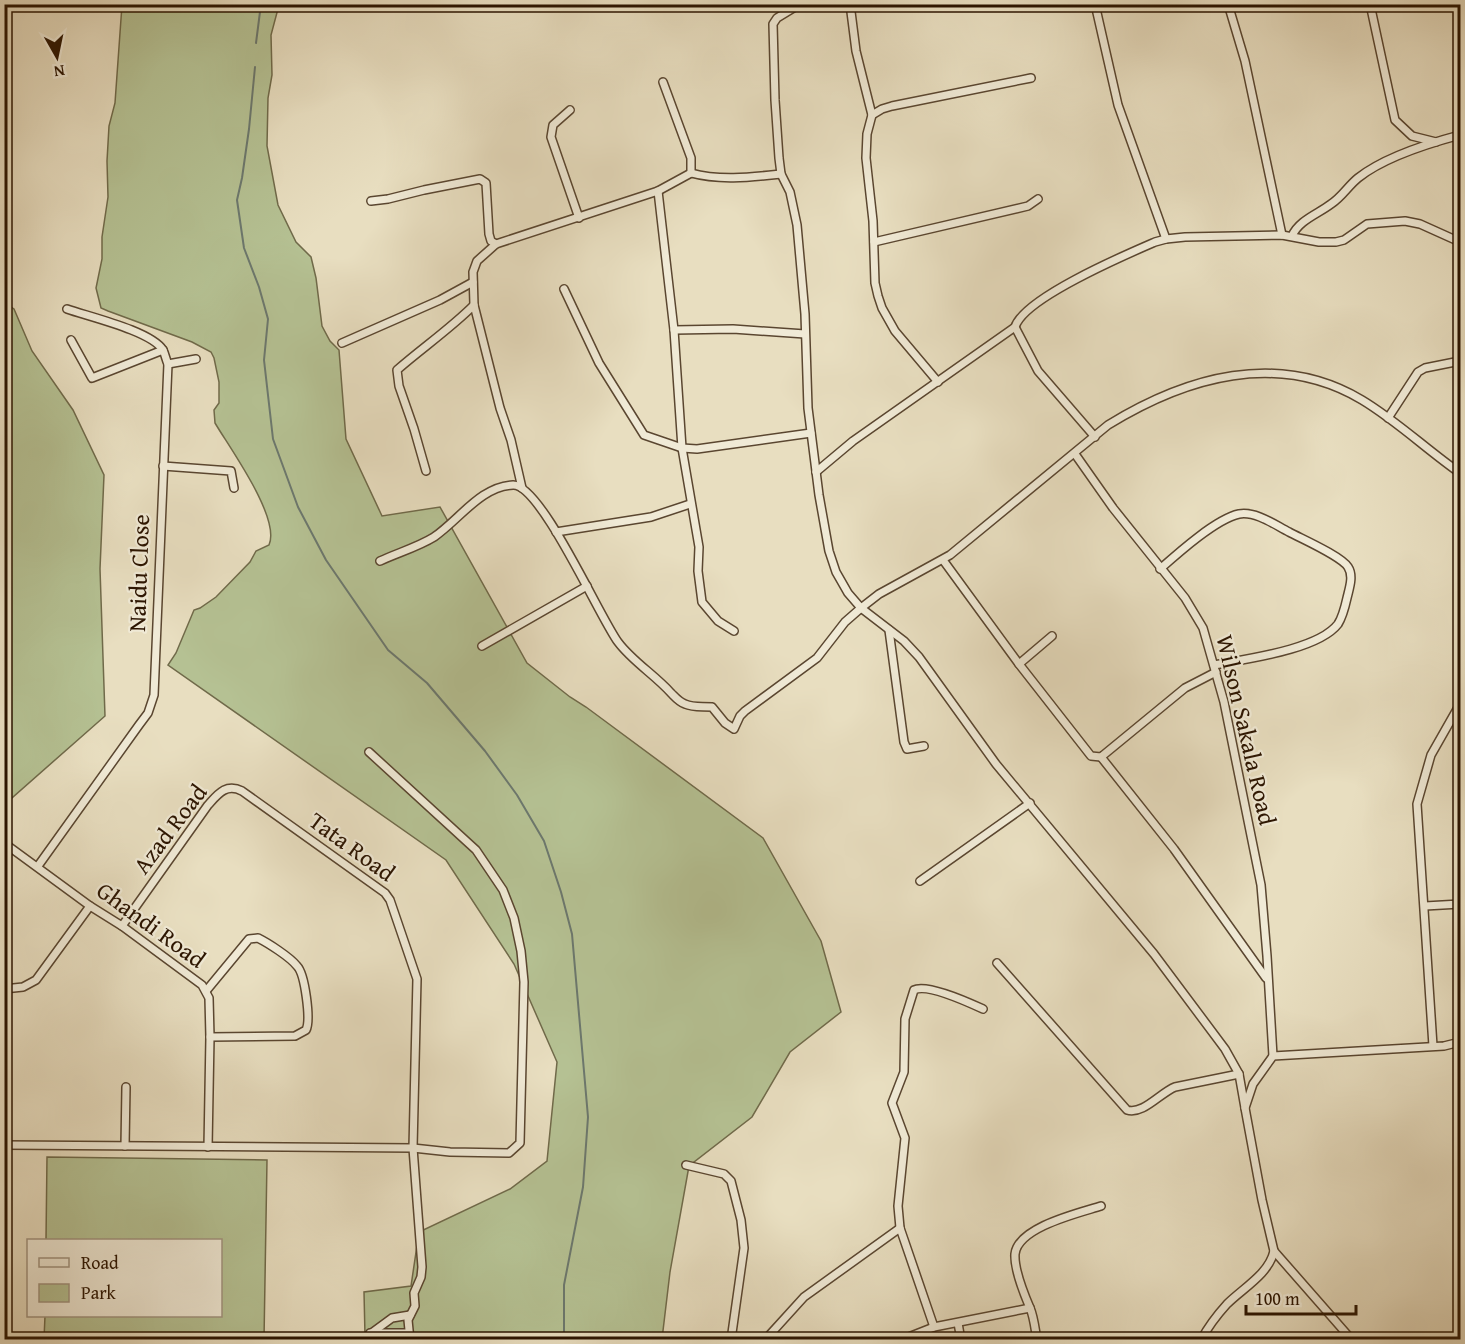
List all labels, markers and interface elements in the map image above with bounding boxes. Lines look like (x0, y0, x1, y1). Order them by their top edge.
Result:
north arrow (27, 27, 87, 87)
text: N (52, 59, 67, 85)
street label: Naidu Close (119, 514, 158, 632)
street label: Wilson Sakala Road (1208, 631, 1285, 829)
street label: Azad Road (124, 776, 215, 881)
street label: Tata Road (302, 803, 403, 890)
street label: Ghandi Road (89, 873, 213, 976)
legend (27, 1239, 222, 1317)
text: Road (81, 1249, 119, 1276)
scale bar (1246, 1278, 1356, 1316)
text: Park (81, 1279, 117, 1306)
text: 100 m (1255, 1285, 1300, 1312)

